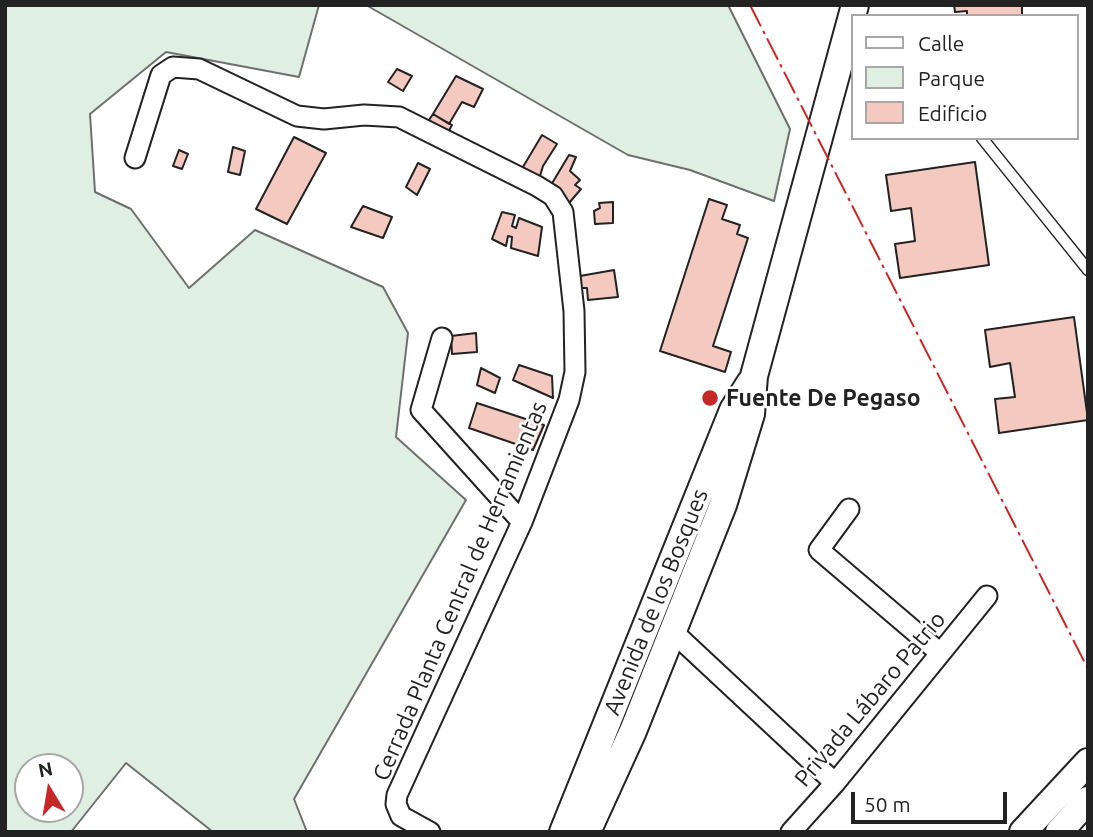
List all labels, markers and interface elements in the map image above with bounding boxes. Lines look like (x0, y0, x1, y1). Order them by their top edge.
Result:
legend (852, 14, 1079, 140)
text: Calle (918, 31, 964, 55)
text: Parque (918, 66, 985, 90)
text: Edificio (918, 101, 987, 125)
place label: Fuente De Pegaso (726, 384, 921, 412)
marker: Fuente De Pegaso (700, 388, 720, 408)
street label: Cerrada Planta Central de Herramientas (367, 397, 553, 785)
street label: Avenida de los Bosques (598, 485, 714, 719)
street label: Privada Lábaro Patrio (789, 606, 951, 792)
north arrow (14, 753, 84, 823)
text: N (36, 757, 54, 782)
scale bar (855, 778, 1011, 822)
text: 50 m (864, 792, 911, 816)

